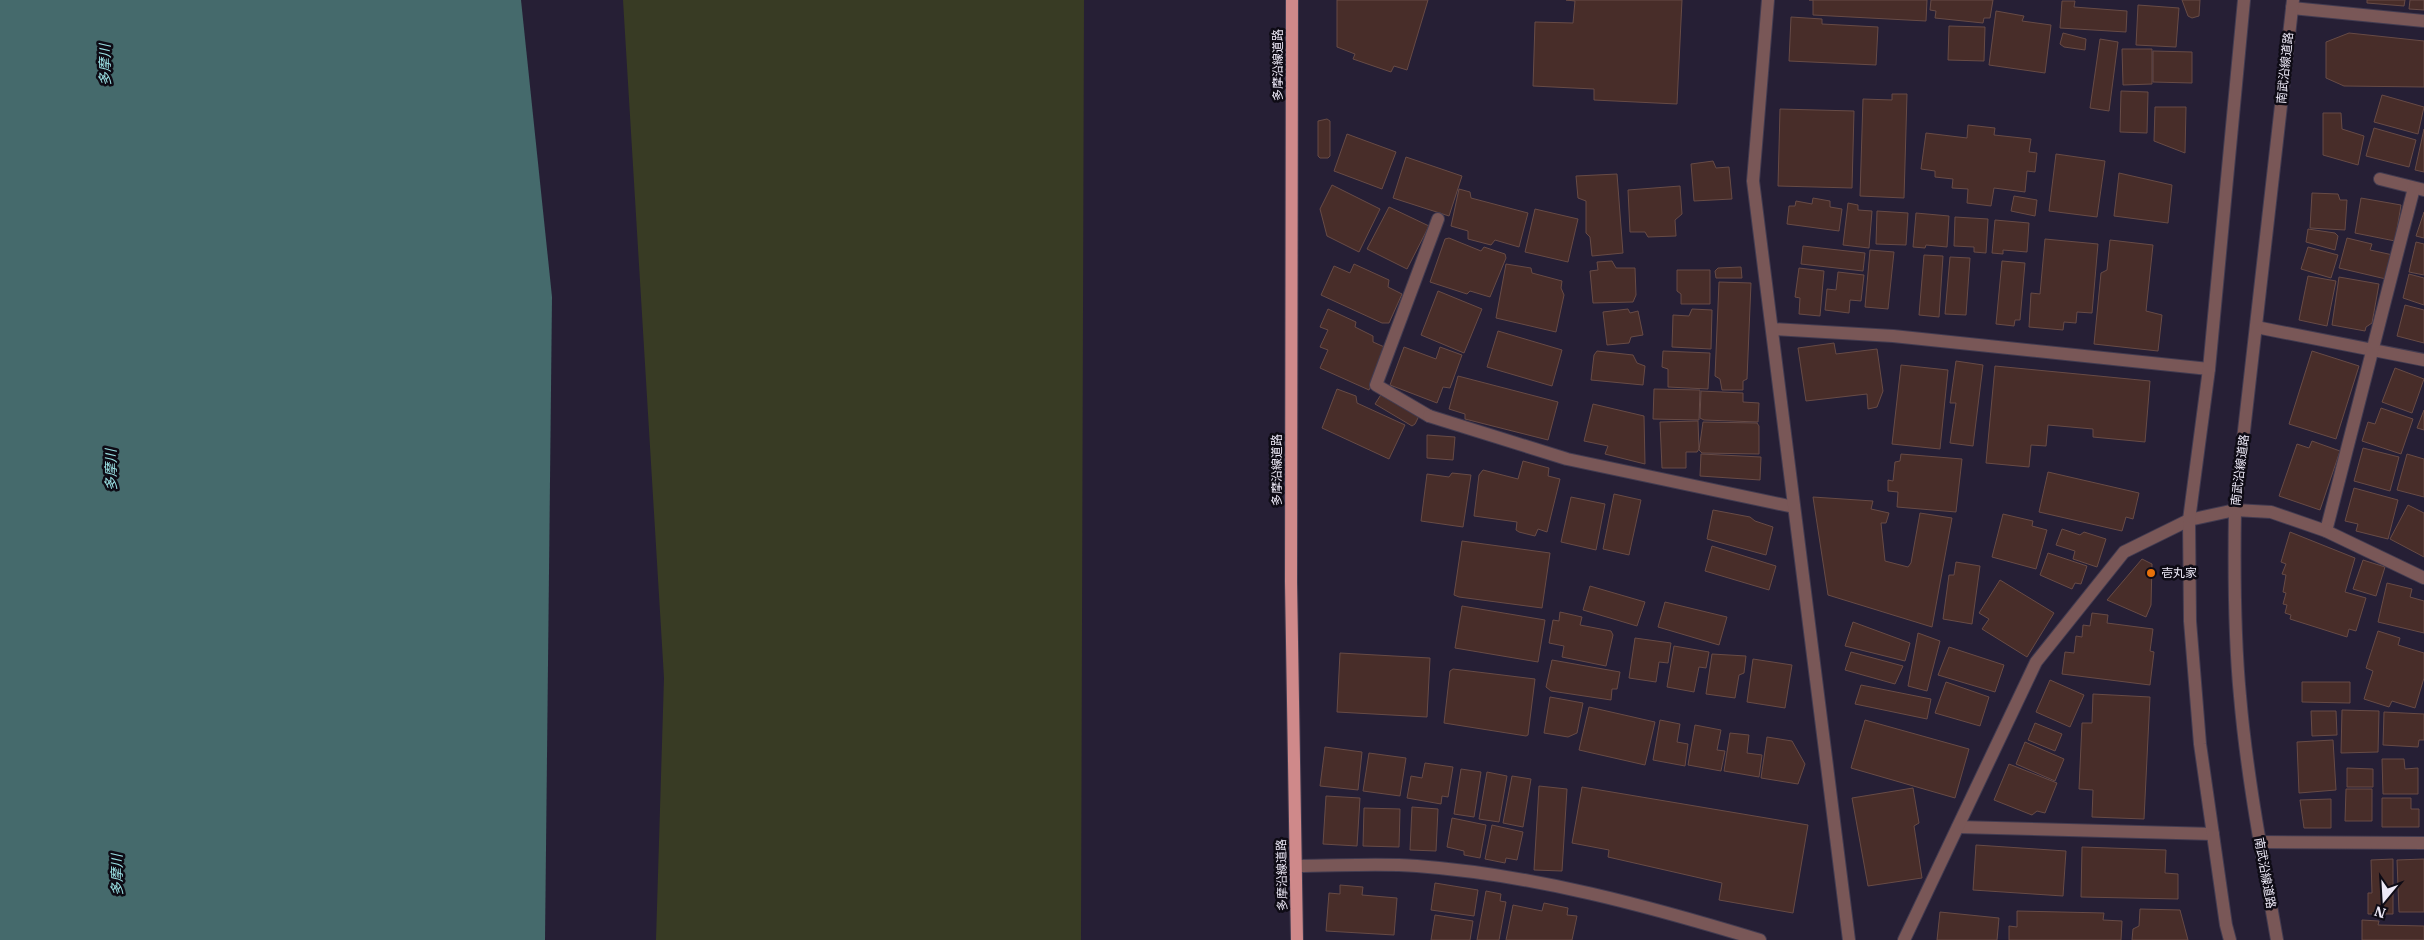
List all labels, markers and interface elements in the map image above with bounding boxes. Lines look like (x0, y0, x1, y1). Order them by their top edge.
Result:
street label: 多摩沿線道路 (1270, 29, 1285, 101)
street label: 南武沿線道路 (2273, 31, 2296, 105)
water label: 多摩川 (96, 42, 114, 86)
street label: 南武沿線道路 (2228, 433, 2251, 507)
street label: 多摩沿線道路 (1269, 434, 1284, 506)
water label: 多摩川 (102, 447, 120, 491)
place label: 壱丸家 (2161, 565, 2197, 580)
marker: 壱丸家 (2145, 567, 2157, 579)
street label: 南武沿線道路 (2252, 836, 2279, 910)
street label: 多摩沿線道路 (1273, 839, 1290, 911)
water label: 多摩川 (108, 852, 126, 896)
north arrow (2359, 875, 2409, 925)
text: N (2372, 902, 2388, 923)

